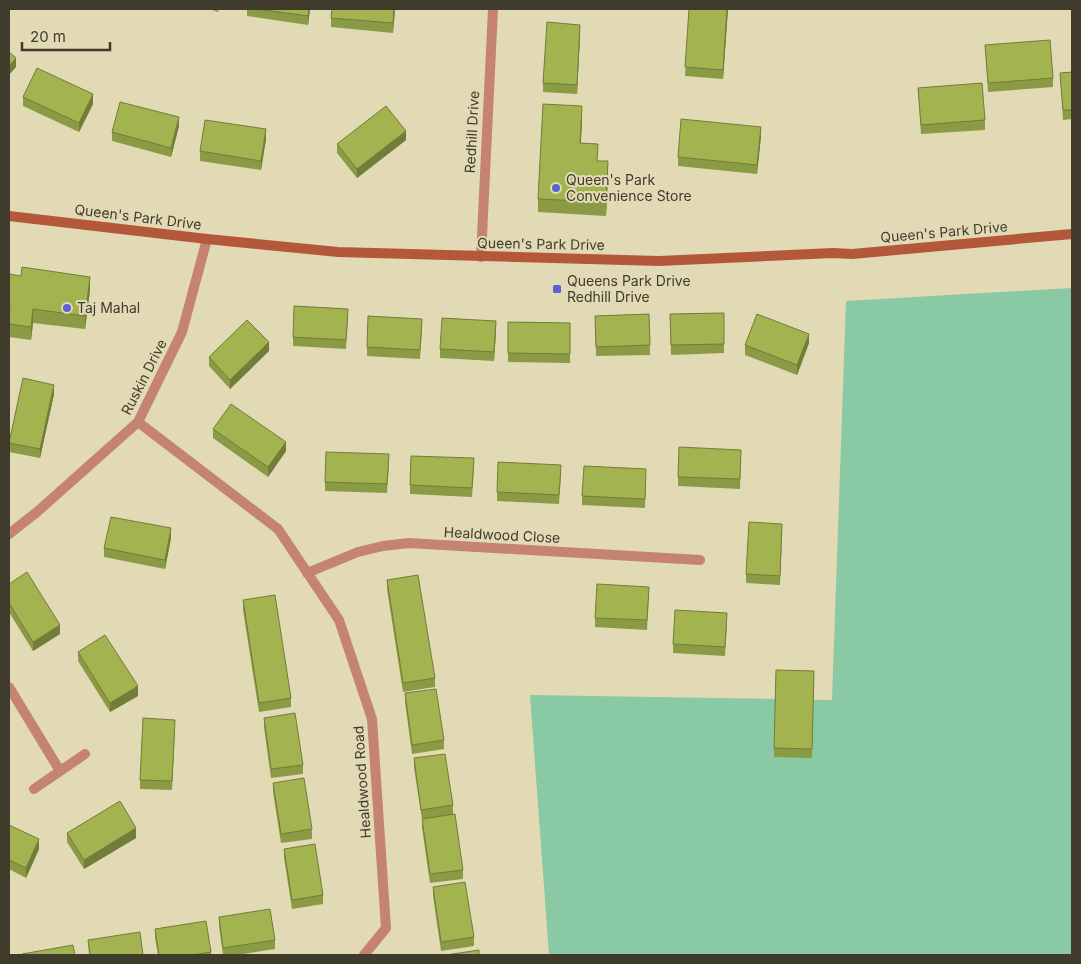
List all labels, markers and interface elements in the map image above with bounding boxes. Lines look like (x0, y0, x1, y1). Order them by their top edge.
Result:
scale bar (22, 20, 110, 52)
text: 20 m (30, 27, 66, 46)
street label: Redhill Drive (461, 90, 482, 174)
place label: Queen's Park Convenience Store (566, 171, 692, 204)
marker: Queen's Park Convenience Store (550, 182, 562, 194)
street label: Queen's Park Drive (74, 200, 203, 233)
street label: Queen's Park Drive (880, 217, 1008, 246)
street label: Queen's Park Drive (477, 234, 605, 253)
place label: Queens Park Drive Redhill Drive (567, 272, 691, 305)
marker: Queens Park Drive Redhill Drive (551, 283, 563, 295)
place label: Taj Mahal (77, 299, 140, 316)
marker: Taj Mahal (61, 302, 73, 314)
street label: Ruskin Drive (117, 336, 170, 417)
street label: Healdwood Close (443, 523, 561, 546)
street label: Healdwood Road (349, 725, 374, 839)

